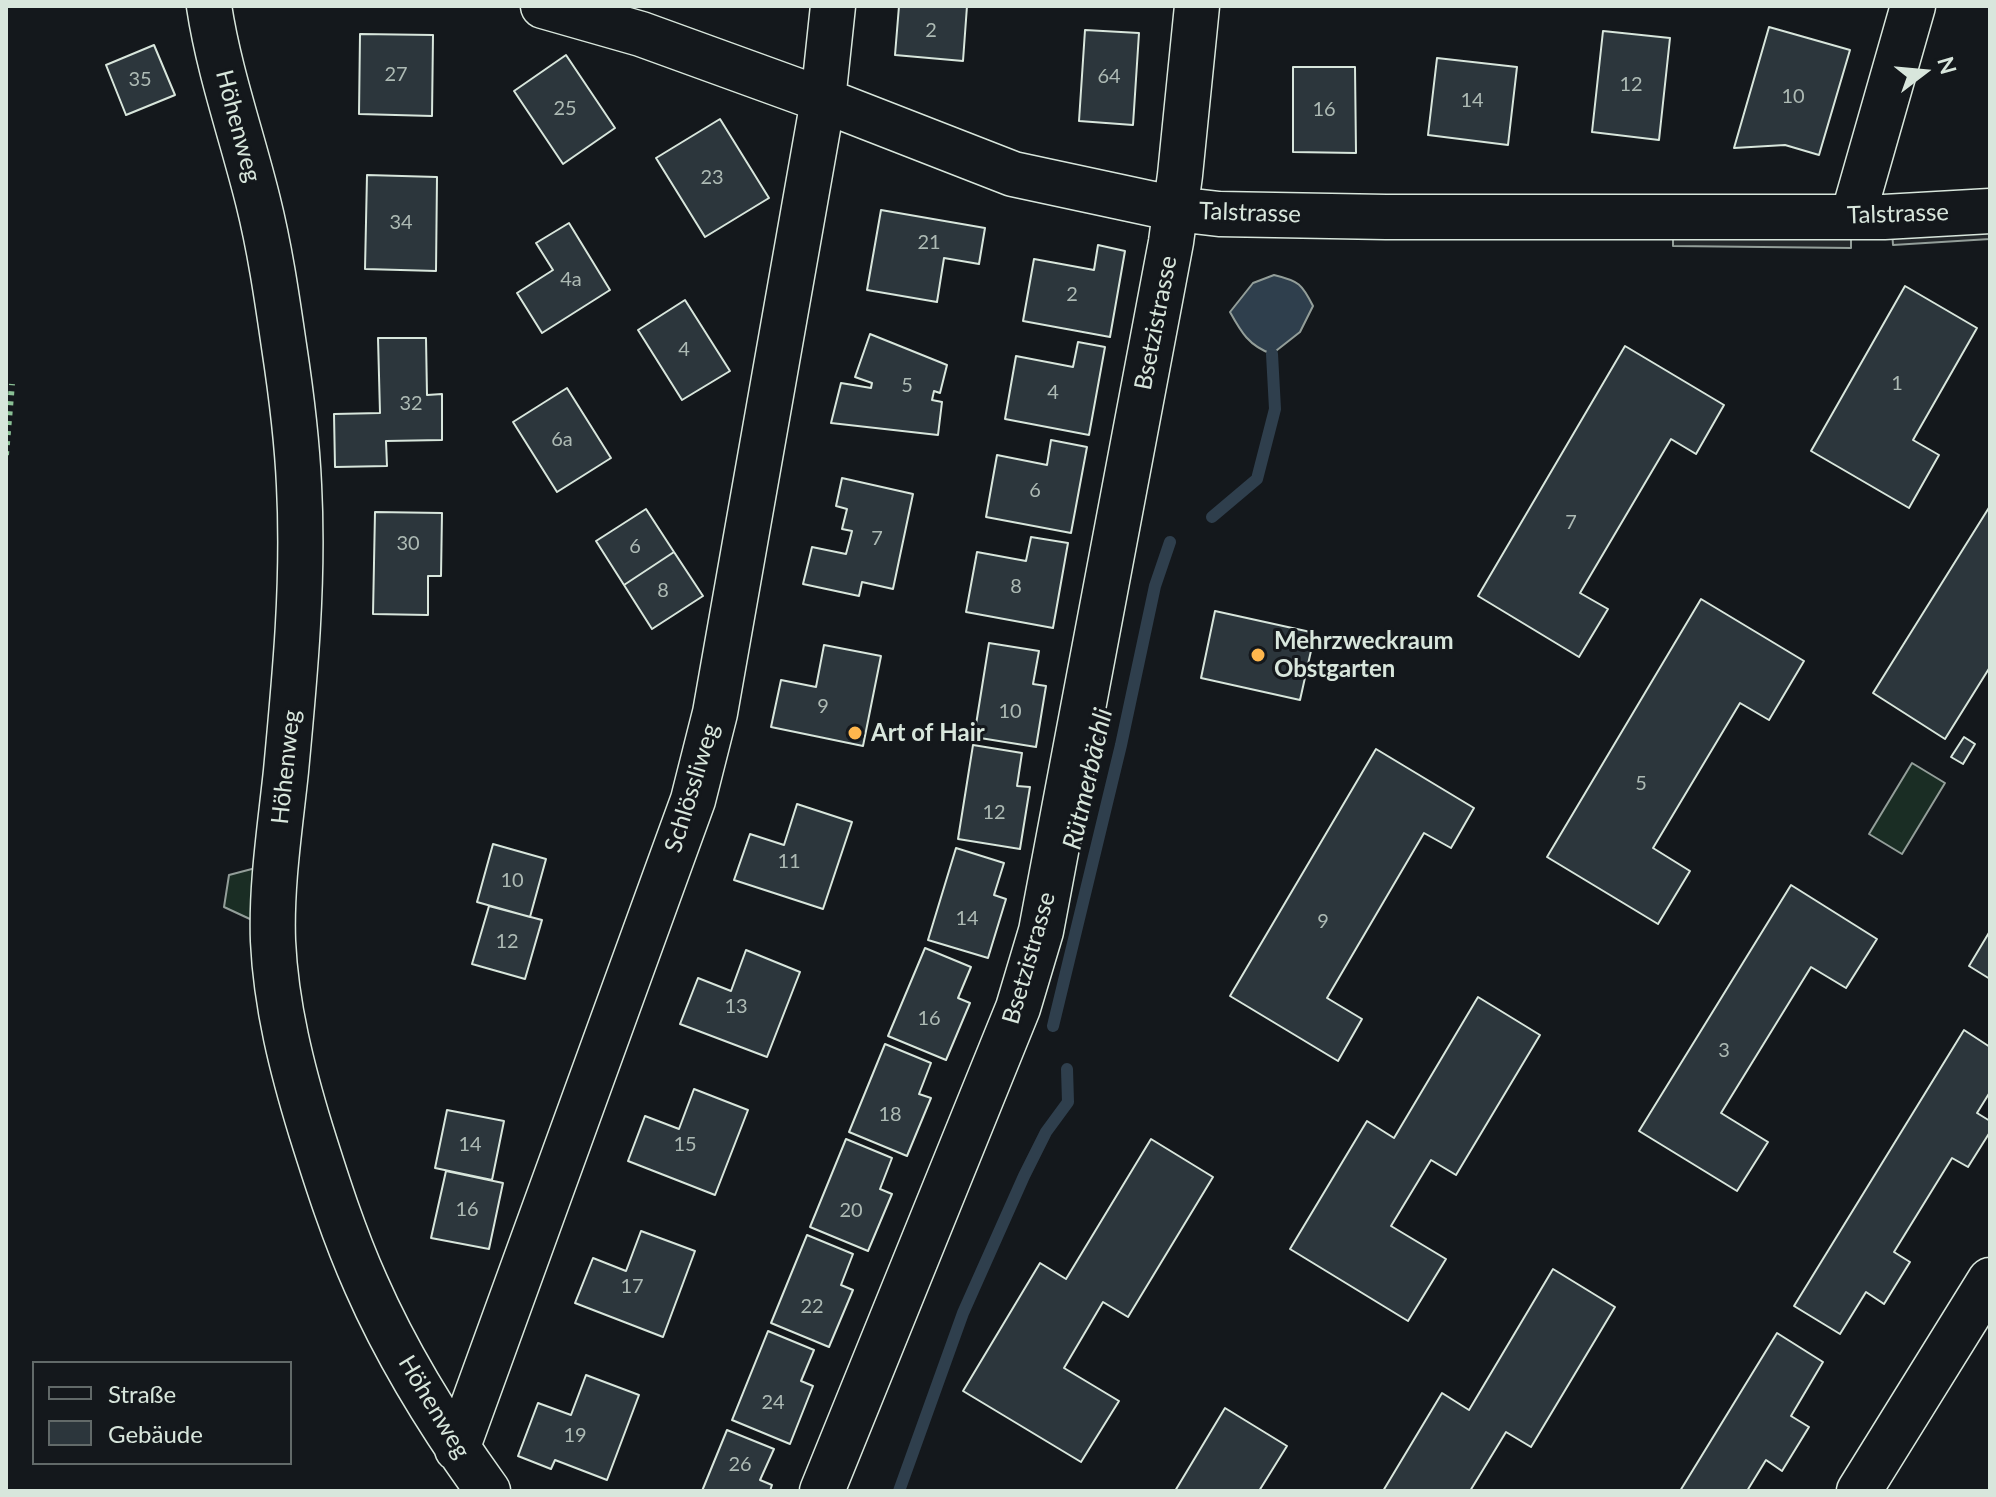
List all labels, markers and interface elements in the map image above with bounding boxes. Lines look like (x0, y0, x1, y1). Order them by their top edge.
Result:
house number: 2 (925, 19, 937, 43)
north arrow (1884, 32, 1964, 112)
text: N (1932, 53, 1963, 77)
house number: 27 (384, 63, 408, 87)
house number: 64 (1097, 65, 1121, 89)
street label: Höhenweg (209, 67, 267, 185)
house number: 35 (128, 68, 152, 92)
house number: 12 (1619, 73, 1643, 97)
house number: 10 (1781, 85, 1805, 109)
house number: 14 (1460, 89, 1484, 113)
house number: 25 (553, 97, 577, 121)
house number: 16 (1312, 98, 1336, 122)
house number: 23 (700, 166, 724, 190)
street label: Talstrasse (1199, 197, 1301, 229)
street label: Talstrasse (1847, 198, 1949, 230)
house number: 34 (389, 211, 413, 235)
house number: 21 (917, 231, 941, 255)
street label: Bsetzistrasse (1129, 253, 1183, 393)
house number: 4a (560, 268, 582, 292)
house number: 2 (1066, 283, 1078, 307)
house number: 4 (678, 338, 690, 362)
house number: 1 (1891, 372, 1903, 396)
house number: 5 (901, 374, 913, 398)
house number: 4 (1047, 381, 1059, 405)
house number: 32 (399, 392, 423, 416)
house number: 6a (551, 428, 573, 452)
house number: 6 (1029, 479, 1041, 503)
house number: 7 (1565, 511, 1577, 535)
house number: 7 (871, 527, 883, 551)
house number: 30 (396, 532, 420, 556)
house number: 6 (629, 535, 641, 559)
house number: 8 (1010, 575, 1022, 599)
house number: 8 (657, 579, 669, 603)
place label: Mehrzweckraum Obstgarten (1274, 627, 1454, 683)
marker: Mehrzweckraum Obstgarten (1249, 646, 1267, 664)
house number: 9 (817, 695, 829, 719)
house number: 10 (998, 700, 1022, 724)
water label: Rütmerbächli (1057, 705, 1119, 853)
street label: Höhenweg (266, 708, 306, 826)
place label: Art of Hair (871, 719, 985, 747)
street label: Schlössliweg (659, 720, 725, 856)
marker: Art of Hair (846, 724, 864, 742)
house number: 5 (1635, 772, 1647, 796)
house number: 12 (982, 801, 1006, 825)
house number: 11 (777, 850, 801, 874)
house number: 10 (500, 869, 524, 893)
street label: Bsetzistrasse (996, 889, 1062, 1027)
house number: 14 (955, 907, 979, 931)
house number: 9 (1317, 910, 1329, 934)
house number: 12 (495, 930, 519, 954)
house number: 13 (724, 995, 748, 1019)
house number: 16 (917, 1007, 941, 1031)
house number: 3 (1718, 1039, 1730, 1063)
house number: 18 (878, 1103, 902, 1127)
house number: 14 (458, 1133, 482, 1157)
house number: 15 (673, 1133, 697, 1157)
house number: 16 (455, 1198, 479, 1222)
house number: 20 (839, 1199, 863, 1223)
house number: 17 (620, 1275, 644, 1299)
house number: 22 (800, 1295, 824, 1319)
street label: Höhenweg (392, 1350, 476, 1464)
legend (32, 1361, 292, 1465)
text: Straße (108, 1379, 176, 1408)
house number: 24 (761, 1391, 785, 1415)
text: Gebäude (108, 1419, 203, 1448)
house number: 19 (563, 1424, 587, 1448)
house number: 26 (728, 1453, 752, 1477)

